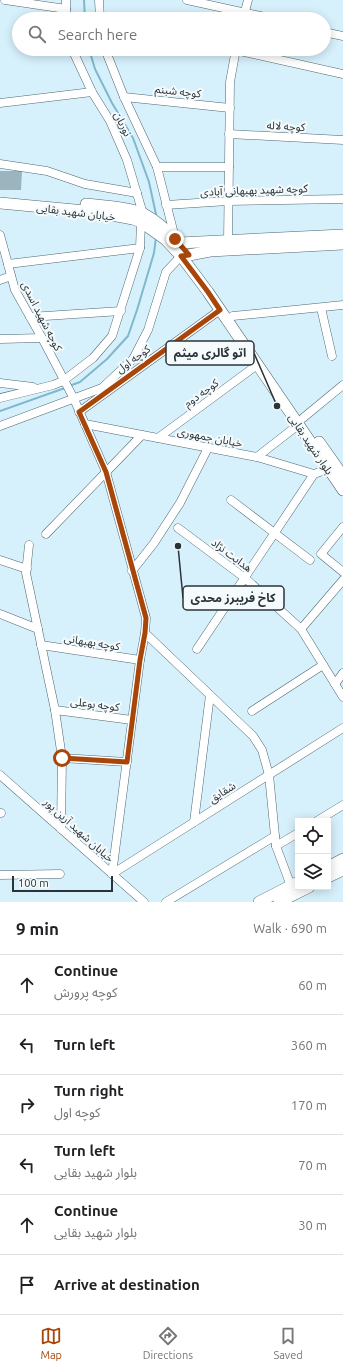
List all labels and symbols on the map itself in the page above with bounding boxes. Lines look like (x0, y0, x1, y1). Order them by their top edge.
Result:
street label: کوچه شبنم (154, 83, 202, 102)
street label: نوریان (111, 110, 134, 139)
street label: کوچه لاله (266, 119, 306, 135)
street label: کوچه شهید بهبهانی آبادی (200, 182, 309, 200)
street label: خیابان شهید بقایی (36, 201, 117, 224)
route end (166, 230, 184, 248)
street label: کوچه شهید اسدی (18, 279, 65, 354)
callout: اتو گالری میثم (166, 341, 254, 365)
street label: کوچه اول (114, 342, 154, 377)
text: اتو گالری میثم (174, 346, 246, 362)
street label: کوچه دوم (181, 376, 222, 411)
street label: بلوار شهید بقایی (285, 412, 336, 477)
street label: خیابان جمهوری (176, 425, 244, 450)
street label: هدایت نژاد (209, 536, 255, 575)
callout: کاخ فریبرز محدی (183, 586, 284, 610)
text: کاخ فریبرز محدی (190, 591, 276, 607)
street label: کوچه بهبهانی (63, 632, 121, 654)
street label: کوچه بوعلی (70, 695, 121, 715)
route start (53, 749, 71, 767)
street label: شقایق (206, 779, 239, 806)
street label: خیابان شهید آرین پور (40, 795, 117, 866)
scale bar (12, 874, 113, 893)

